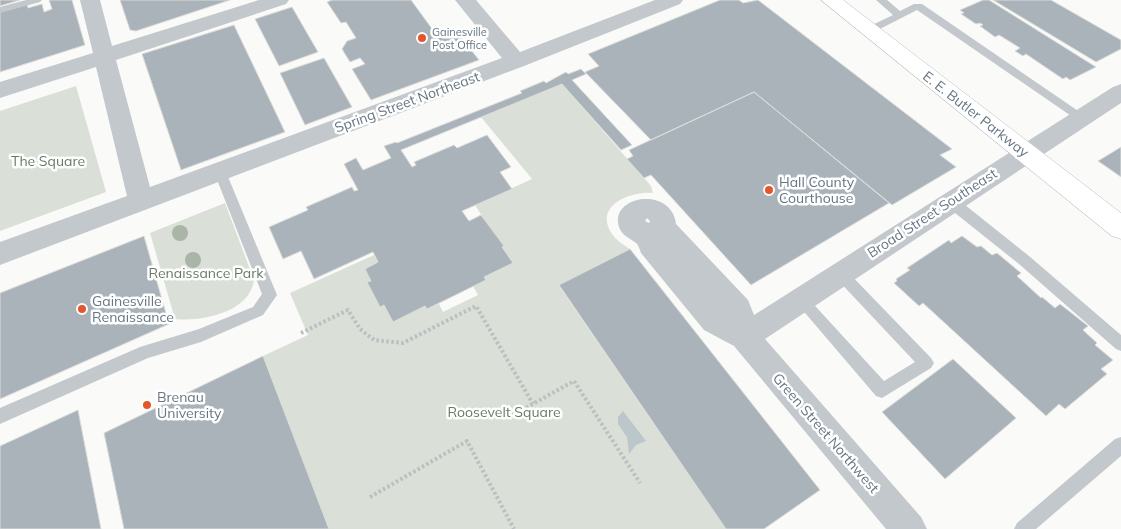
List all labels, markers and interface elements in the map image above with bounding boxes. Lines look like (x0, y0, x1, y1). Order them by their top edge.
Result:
place label: Gainesville Post Office (432, 25, 487, 52)
marker: Gainesville Post Office (416, 32, 428, 44)
street label: Spring Street Northeast (332, 67, 482, 137)
street label: E. E. Butler Parkway (919, 67, 1033, 161)
park label: The Square (11, 152, 85, 170)
street label: Broad Street Southeast (864, 164, 1000, 262)
place label: Hall County Courthouse (779, 173, 855, 207)
marker: Hall County Courthouse (763, 184, 775, 196)
park label: Renaissance Park (148, 264, 264, 282)
place label: Gainesville Renaissance (92, 292, 174, 326)
marker: Gainesville Renaissance (76, 303, 88, 315)
street label: Green Street Northwest (769, 369, 883, 497)
place label: Brenau University (157, 388, 222, 422)
marker: Brenau University (141, 399, 153, 411)
park label: Roosevelt Square (447, 403, 561, 421)

